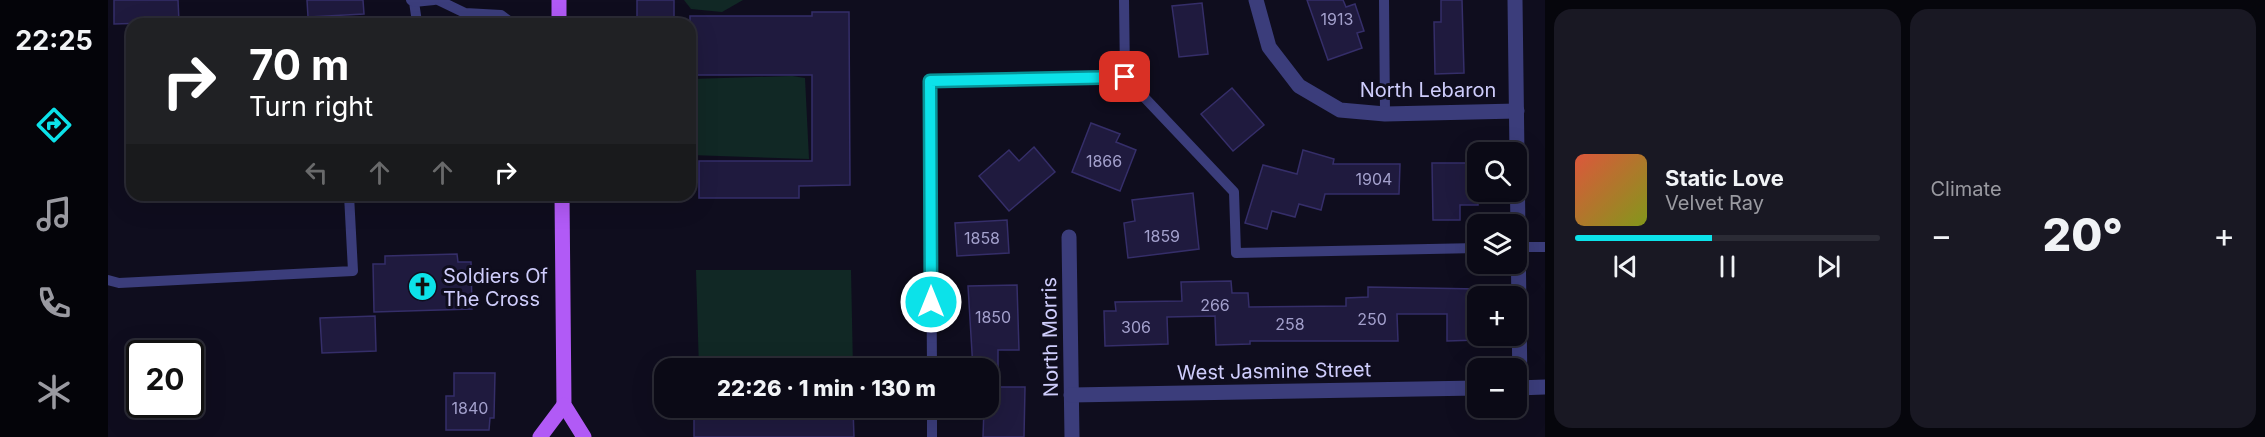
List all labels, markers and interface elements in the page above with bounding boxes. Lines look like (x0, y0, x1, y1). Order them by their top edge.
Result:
house number: 1913 (1321, 9, 1353, 29)
text: 22:25 (15, 24, 93, 57)
text: 70 m (249, 39, 349, 90)
icon: right (150, 42, 228, 120)
pin (1099, 51, 1150, 102)
icon: arrive (1108, 60, 1141, 93)
street label: North Lebaron (1360, 78, 1496, 102)
text: Turn right (249, 90, 373, 123)
icon: directions (33, 104, 75, 146)
map controls (1467, 142, 1527, 418)
button: search (1467, 142, 1527, 202)
house number: 1866 (1086, 151, 1122, 171)
icon: left (300, 156, 333, 189)
icon: ahead (363, 156, 396, 189)
icon: ahead (426, 156, 459, 189)
icon: right (489, 156, 522, 189)
text: Static Love (1665, 165, 1784, 191)
house number: 1904 (1356, 169, 1392, 189)
text: Climate (1931, 177, 2002, 201)
text: Velvet Ray (1665, 191, 1764, 215)
icon: music (33, 193, 75, 235)
text: 20° (2042, 207, 2123, 262)
button: layers (1467, 214, 1527, 274)
text: − (1931, 215, 1952, 255)
text: + (2213, 215, 2235, 255)
house number: 1859 (1144, 226, 1180, 246)
house number: 1858 (964, 228, 1000, 248)
icon: previous (1609, 250, 1642, 283)
icon: pause (1711, 250, 1744, 283)
icon: next (1812, 250, 1845, 283)
place label: Soldiers Of The Cross (443, 264, 548, 311)
position arrow (899, 270, 963, 334)
church icon: Soldiers Of The Cross (406, 271, 438, 303)
street label: North Morris (1037, 277, 1063, 397)
icon: phone (33, 282, 75, 324)
button: + (1467, 286, 1527, 346)
house number: 266 (1200, 295, 1230, 315)
house number: 1850 (975, 307, 1011, 327)
house number: 250 (1357, 309, 1387, 329)
house number: 258 (1275, 314, 1305, 334)
house number: 306 (1121, 317, 1151, 337)
speed limit sign: 20 (126, 340, 204, 418)
street label: West Jasmine Street (1177, 357, 1372, 385)
button: − (1467, 358, 1527, 418)
icon: climate (33, 371, 75, 413)
text: 22:26 · 1 min · 130 m (717, 375, 936, 401)
house number: 1840 (452, 398, 488, 418)

